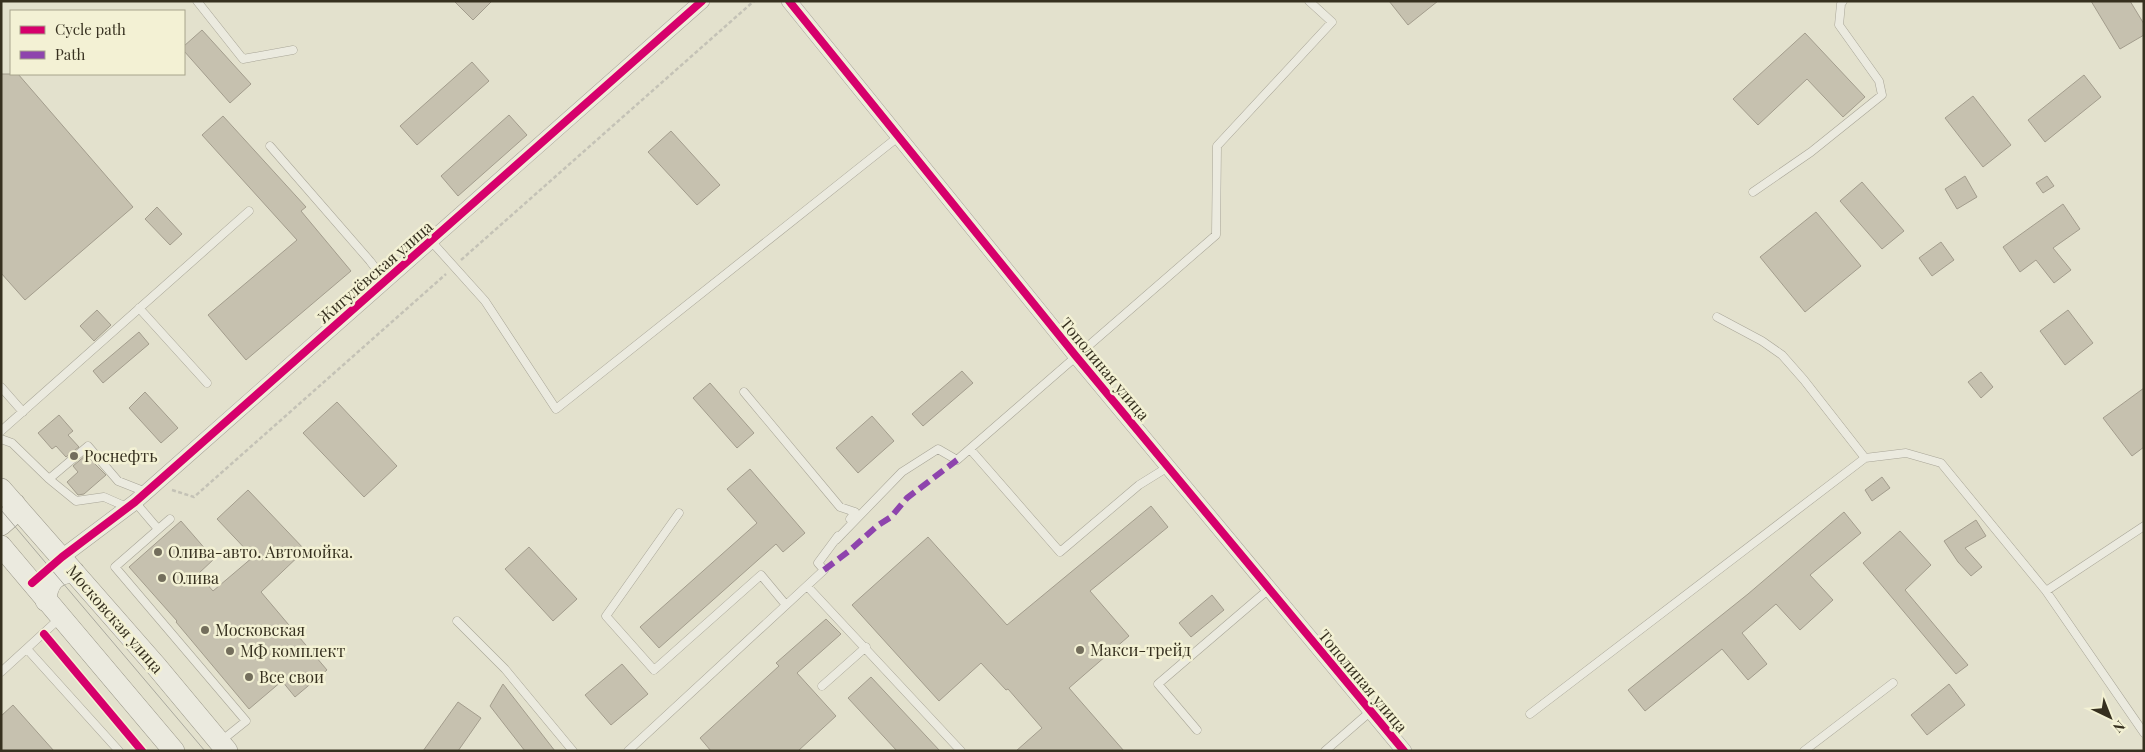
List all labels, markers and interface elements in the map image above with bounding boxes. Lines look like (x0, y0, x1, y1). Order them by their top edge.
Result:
legend (10, 10, 185, 75)
text: Cycle path (55, 19, 126, 39)
text: Path (55, 44, 85, 64)
street label: Жигулёвская улица (313, 216, 437, 327)
street label: Тополиная улица (1056, 313, 1155, 424)
place label: Роснефть (84, 445, 158, 466)
marker: Роснефть (68, 450, 80, 462)
place label: Олива-авто. Автомойка. (168, 541, 353, 562)
marker: Олива-авто. Автомойка. (152, 546, 164, 558)
street label: Московская улица (62, 560, 168, 677)
place label: Олива (172, 567, 219, 588)
marker: Олива (156, 572, 168, 584)
place label: Московская (215, 619, 306, 640)
marker: Московская (199, 624, 211, 636)
street label: Тополиная улица (1314, 625, 1413, 736)
place label: Макси-трейд (1090, 639, 1192, 660)
place label: МФ комплект (240, 640, 345, 661)
marker: Макси-трейд (1074, 644, 1086, 656)
marker: МФ комплект (224, 645, 236, 657)
place label: Все свои (259, 666, 324, 687)
marker: Все свои (243, 671, 255, 683)
north arrow (2085, 692, 2135, 742)
text: N (2109, 716, 2129, 737)

